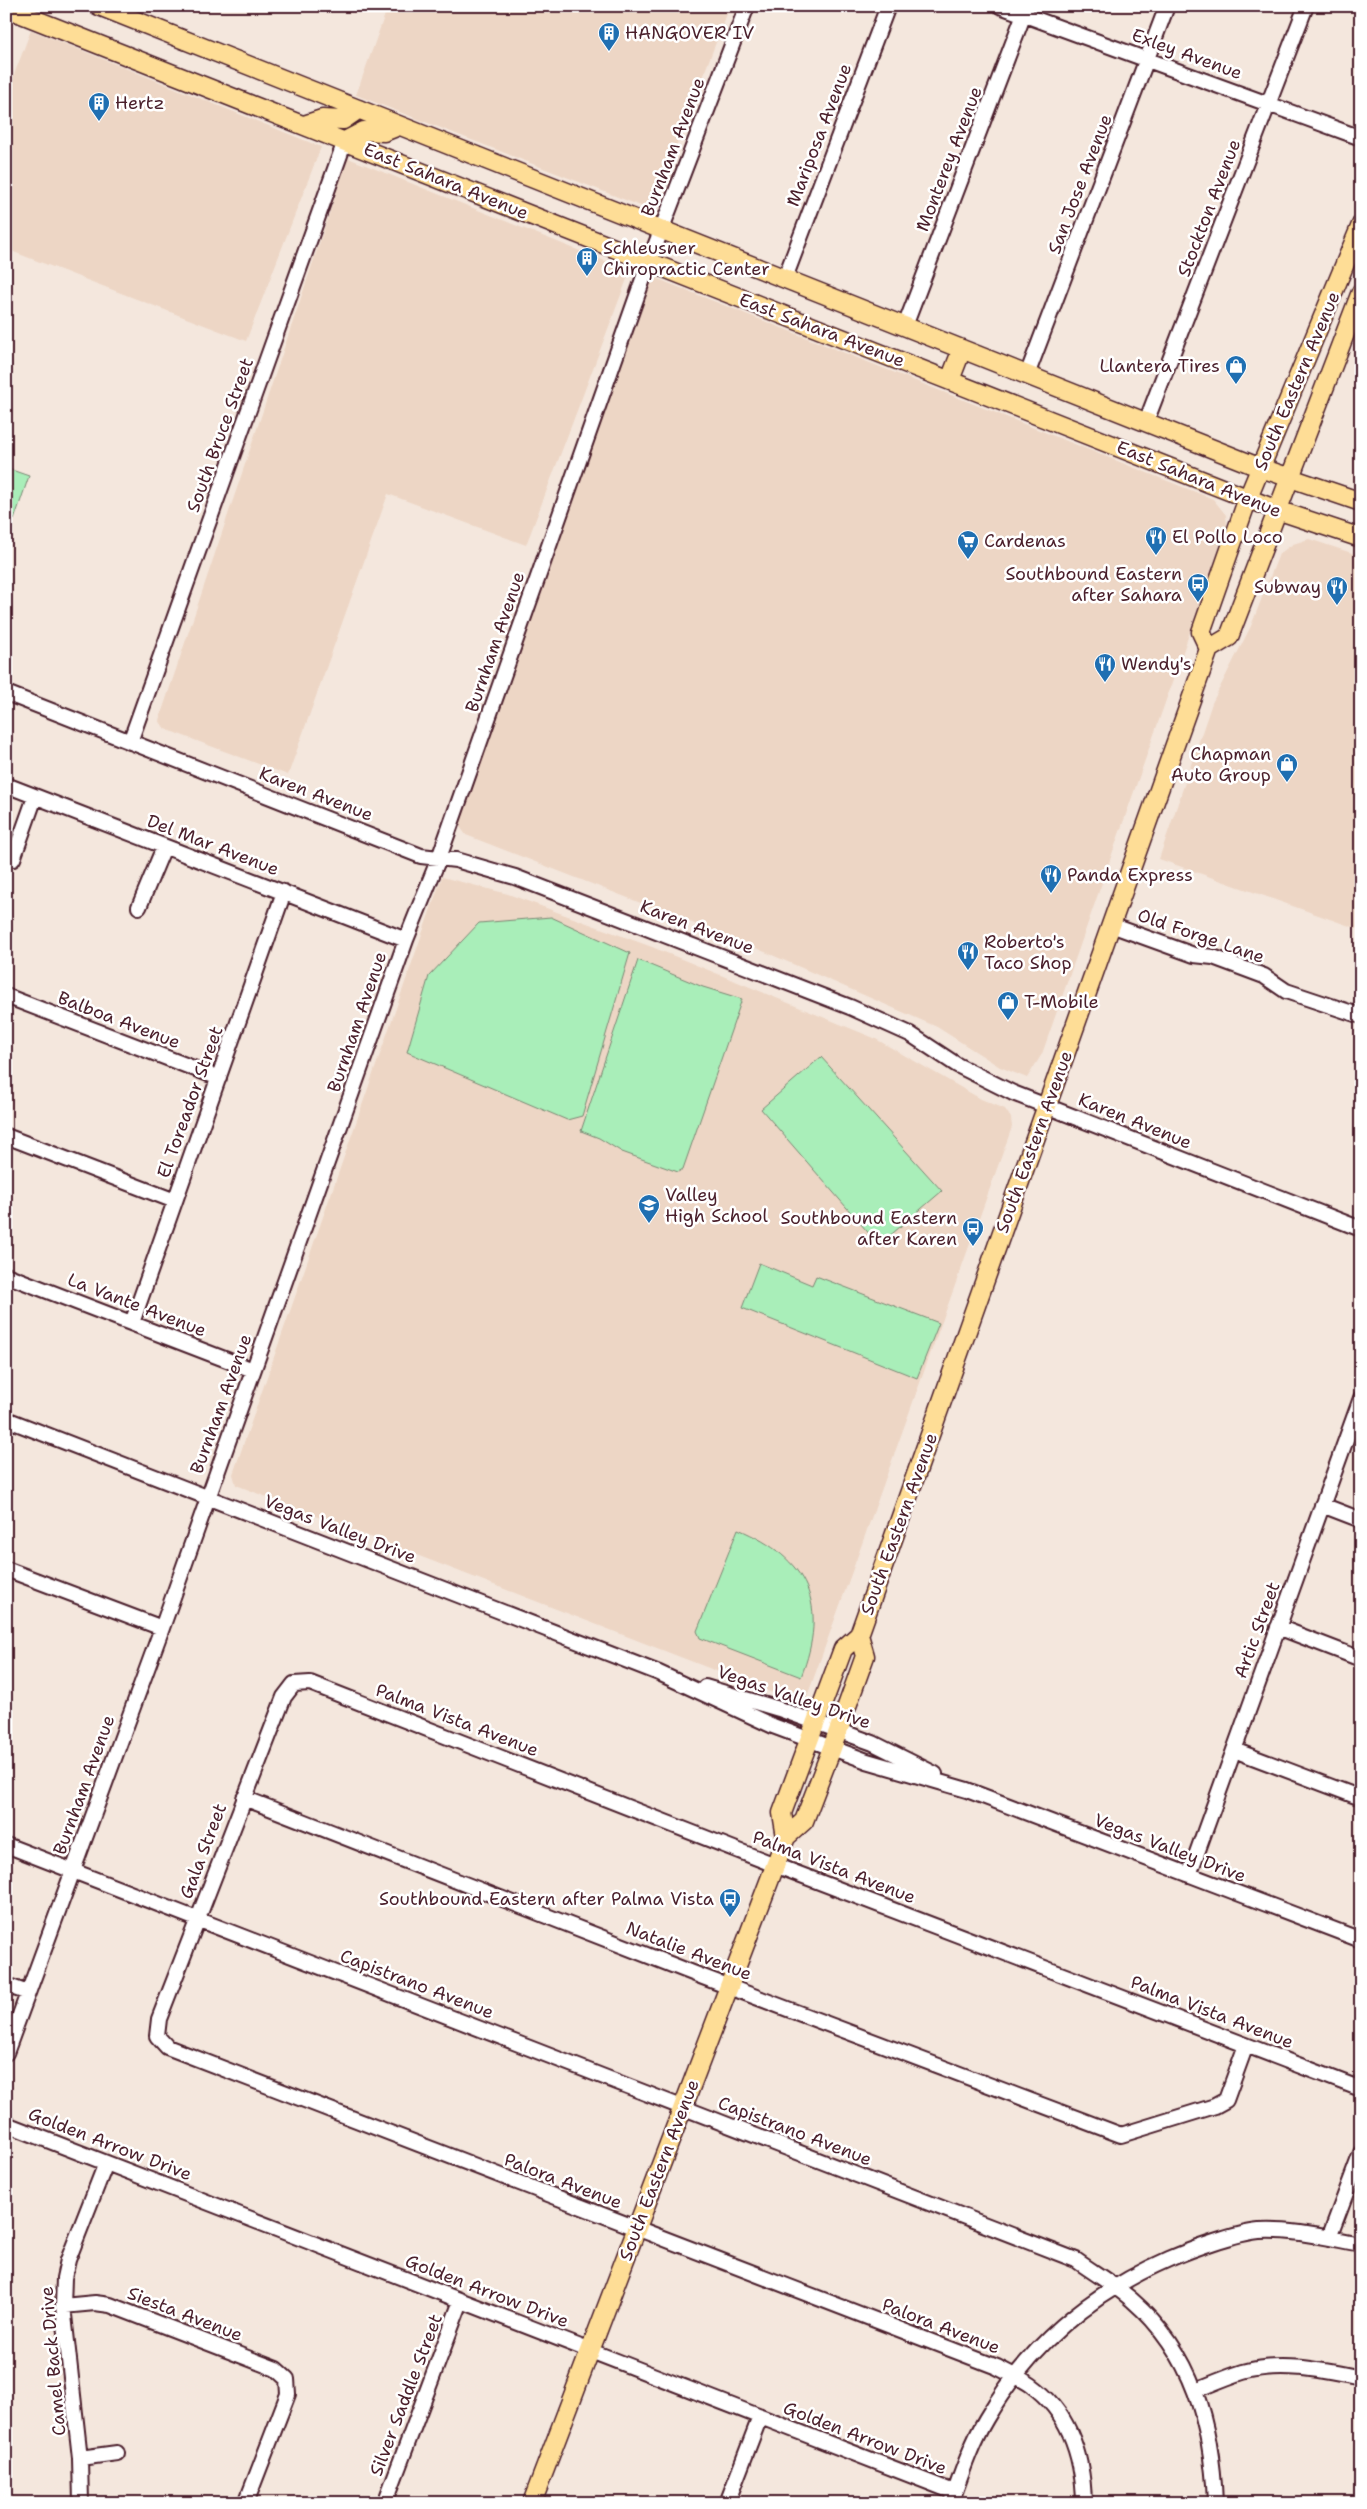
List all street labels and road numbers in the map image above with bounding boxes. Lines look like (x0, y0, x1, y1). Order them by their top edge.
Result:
street label: Exley Avenue (1128, 23, 1246, 85)
street label: Mariposa Avenue (781, 60, 857, 210)
street label: Burnham Avenue (635, 74, 711, 220)
street label: Monterey Avenue (910, 83, 988, 235)
street label: San Jose Avenue (1042, 111, 1118, 257)
street label: Stockton Avenue (1172, 136, 1246, 280)
street label: East Sahara Avenue (360, 137, 532, 225)
street label: East Sahara Avenue (736, 287, 908, 373)
street label: South Eastern Avenue (1248, 288, 1346, 474)
street label: South Bruce Street (181, 354, 259, 516)
street label: East Sahara Avenue (1113, 435, 1285, 523)
street label: Burnham Avenue (460, 569, 530, 715)
street label: Karen Avenue (256, 761, 376, 827)
street label: Del Mar Avenue (144, 809, 282, 881)
street label: Karen Avenue (637, 894, 757, 960)
street label: Old Forge Lane (1134, 903, 1268, 969)
street label: Burnham Avenue (322, 949, 392, 1095)
street label: Balboa Avenue (54, 986, 184, 1054)
street label: El Toreador Street (151, 1022, 229, 1181)
street label: South Eastern Avenue (990, 1048, 1078, 1236)
street label: Karen Avenue (1075, 1087, 1195, 1155)
street label: La Vante Avenue (64, 1268, 210, 1342)
street label: Burnham Avenue (185, 1331, 257, 1477)
street label: South Eastern Avenue (855, 1430, 943, 1618)
street label: Vegas Valley Drive (261, 1489, 419, 1569)
street label: Artic Street (1228, 1578, 1286, 1682)
street label: Vegas Valley Drive (714, 1659, 874, 1735)
street label: Palma Vista Avenue (372, 1678, 542, 1762)
street label: Burnham Avenue (48, 1712, 120, 1858)
street label: Gala Street (174, 1800, 232, 1902)
street label: Vegas Valley Drive (1091, 1808, 1249, 1888)
street label: Palma Vista Avenue (749, 1825, 919, 1909)
street label: Natalie Avenue (623, 1916, 755, 1986)
street label: Capistrano Avenue (337, 1944, 497, 2024)
street label: Palma Vista Avenue (1127, 1970, 1297, 2054)
street label: South Eastern Avenue (613, 2076, 705, 2264)
street label: Capistrano Avenue (715, 2091, 875, 2171)
street label: Golden Arrow Drive (25, 2102, 195, 2186)
street label: Palora Avenue (501, 2147, 625, 2215)
street label: Golden Arrow Drive (402, 2249, 572, 2333)
street label: Siesta Avenue (124, 2281, 246, 2347)
street label: Camel Back Drive (35, 2285, 71, 2437)
street label: Palora Avenue (879, 2292, 1003, 2360)
street label: Silver Saddle Street (364, 2310, 448, 2480)
street label: Golden Arrow Drive (780, 2396, 950, 2480)

